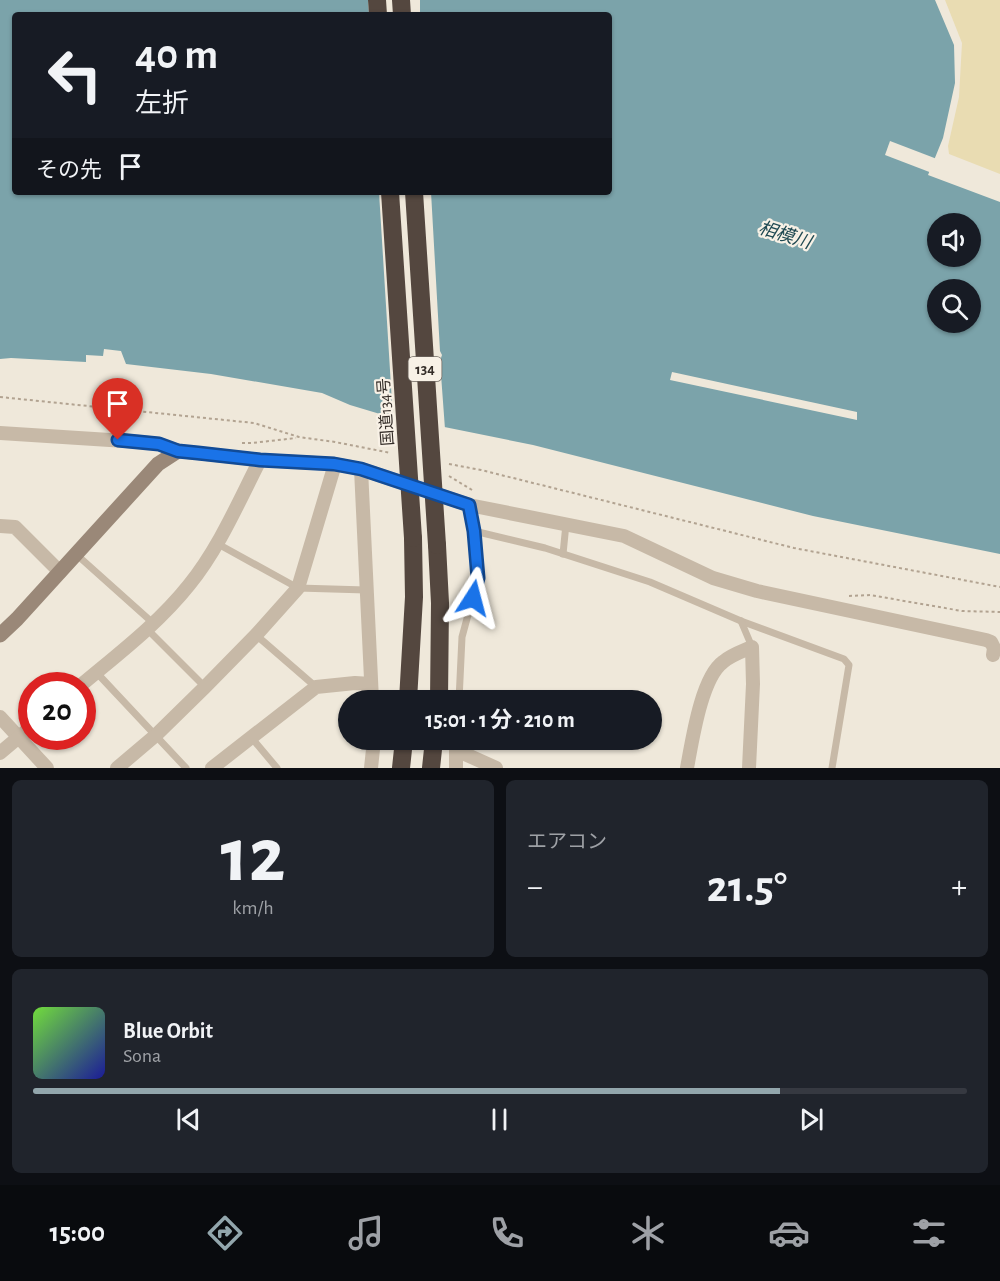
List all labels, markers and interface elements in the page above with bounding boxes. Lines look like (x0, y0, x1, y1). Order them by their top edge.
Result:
text: 40 m (135, 34, 218, 76)
icon: left (36, 36, 114, 114)
text: 左折 (135, 90, 189, 117)
icon: arrive (114, 150, 147, 183)
text: その先 (36, 159, 102, 181)
map controls (927, 213, 981, 333)
button: sound (927, 213, 981, 267)
water label: 相模川 (756, 218, 816, 253)
button: search (927, 279, 981, 333)
road number: 134 (408, 357, 442, 381)
pin (92, 378, 143, 440)
street label: 国道134号 (375, 378, 396, 446)
icon: arrive (101, 387, 134, 420)
position arrow (441, 566, 505, 630)
speed limit sign: 20 (18, 672, 96, 750)
text: 15:01 · 1 分 · 210 m (425, 709, 575, 731)
text: 12 (221, 818, 285, 896)
text: エアコン (527, 832, 607, 852)
text: 21.5° (707, 865, 787, 910)
text: − (527, 871, 543, 904)
text: + (951, 871, 967, 904)
text: km/h (232, 898, 274, 918)
text: Blue Orbit (123, 1020, 213, 1042)
text: Sona (123, 1046, 161, 1066)
icon: previous (172, 1103, 205, 1136)
icon: pause (483, 1103, 516, 1136)
icon: next (795, 1103, 828, 1136)
icon: directions (204, 1212, 246, 1254)
icon: music (345, 1212, 387, 1254)
icon: phone (486, 1212, 528, 1254)
icon: climate (627, 1212, 669, 1254)
icon: car (768, 1212, 810, 1254)
icon: filters (908, 1212, 950, 1254)
text: 15:00 (49, 1219, 105, 1246)

